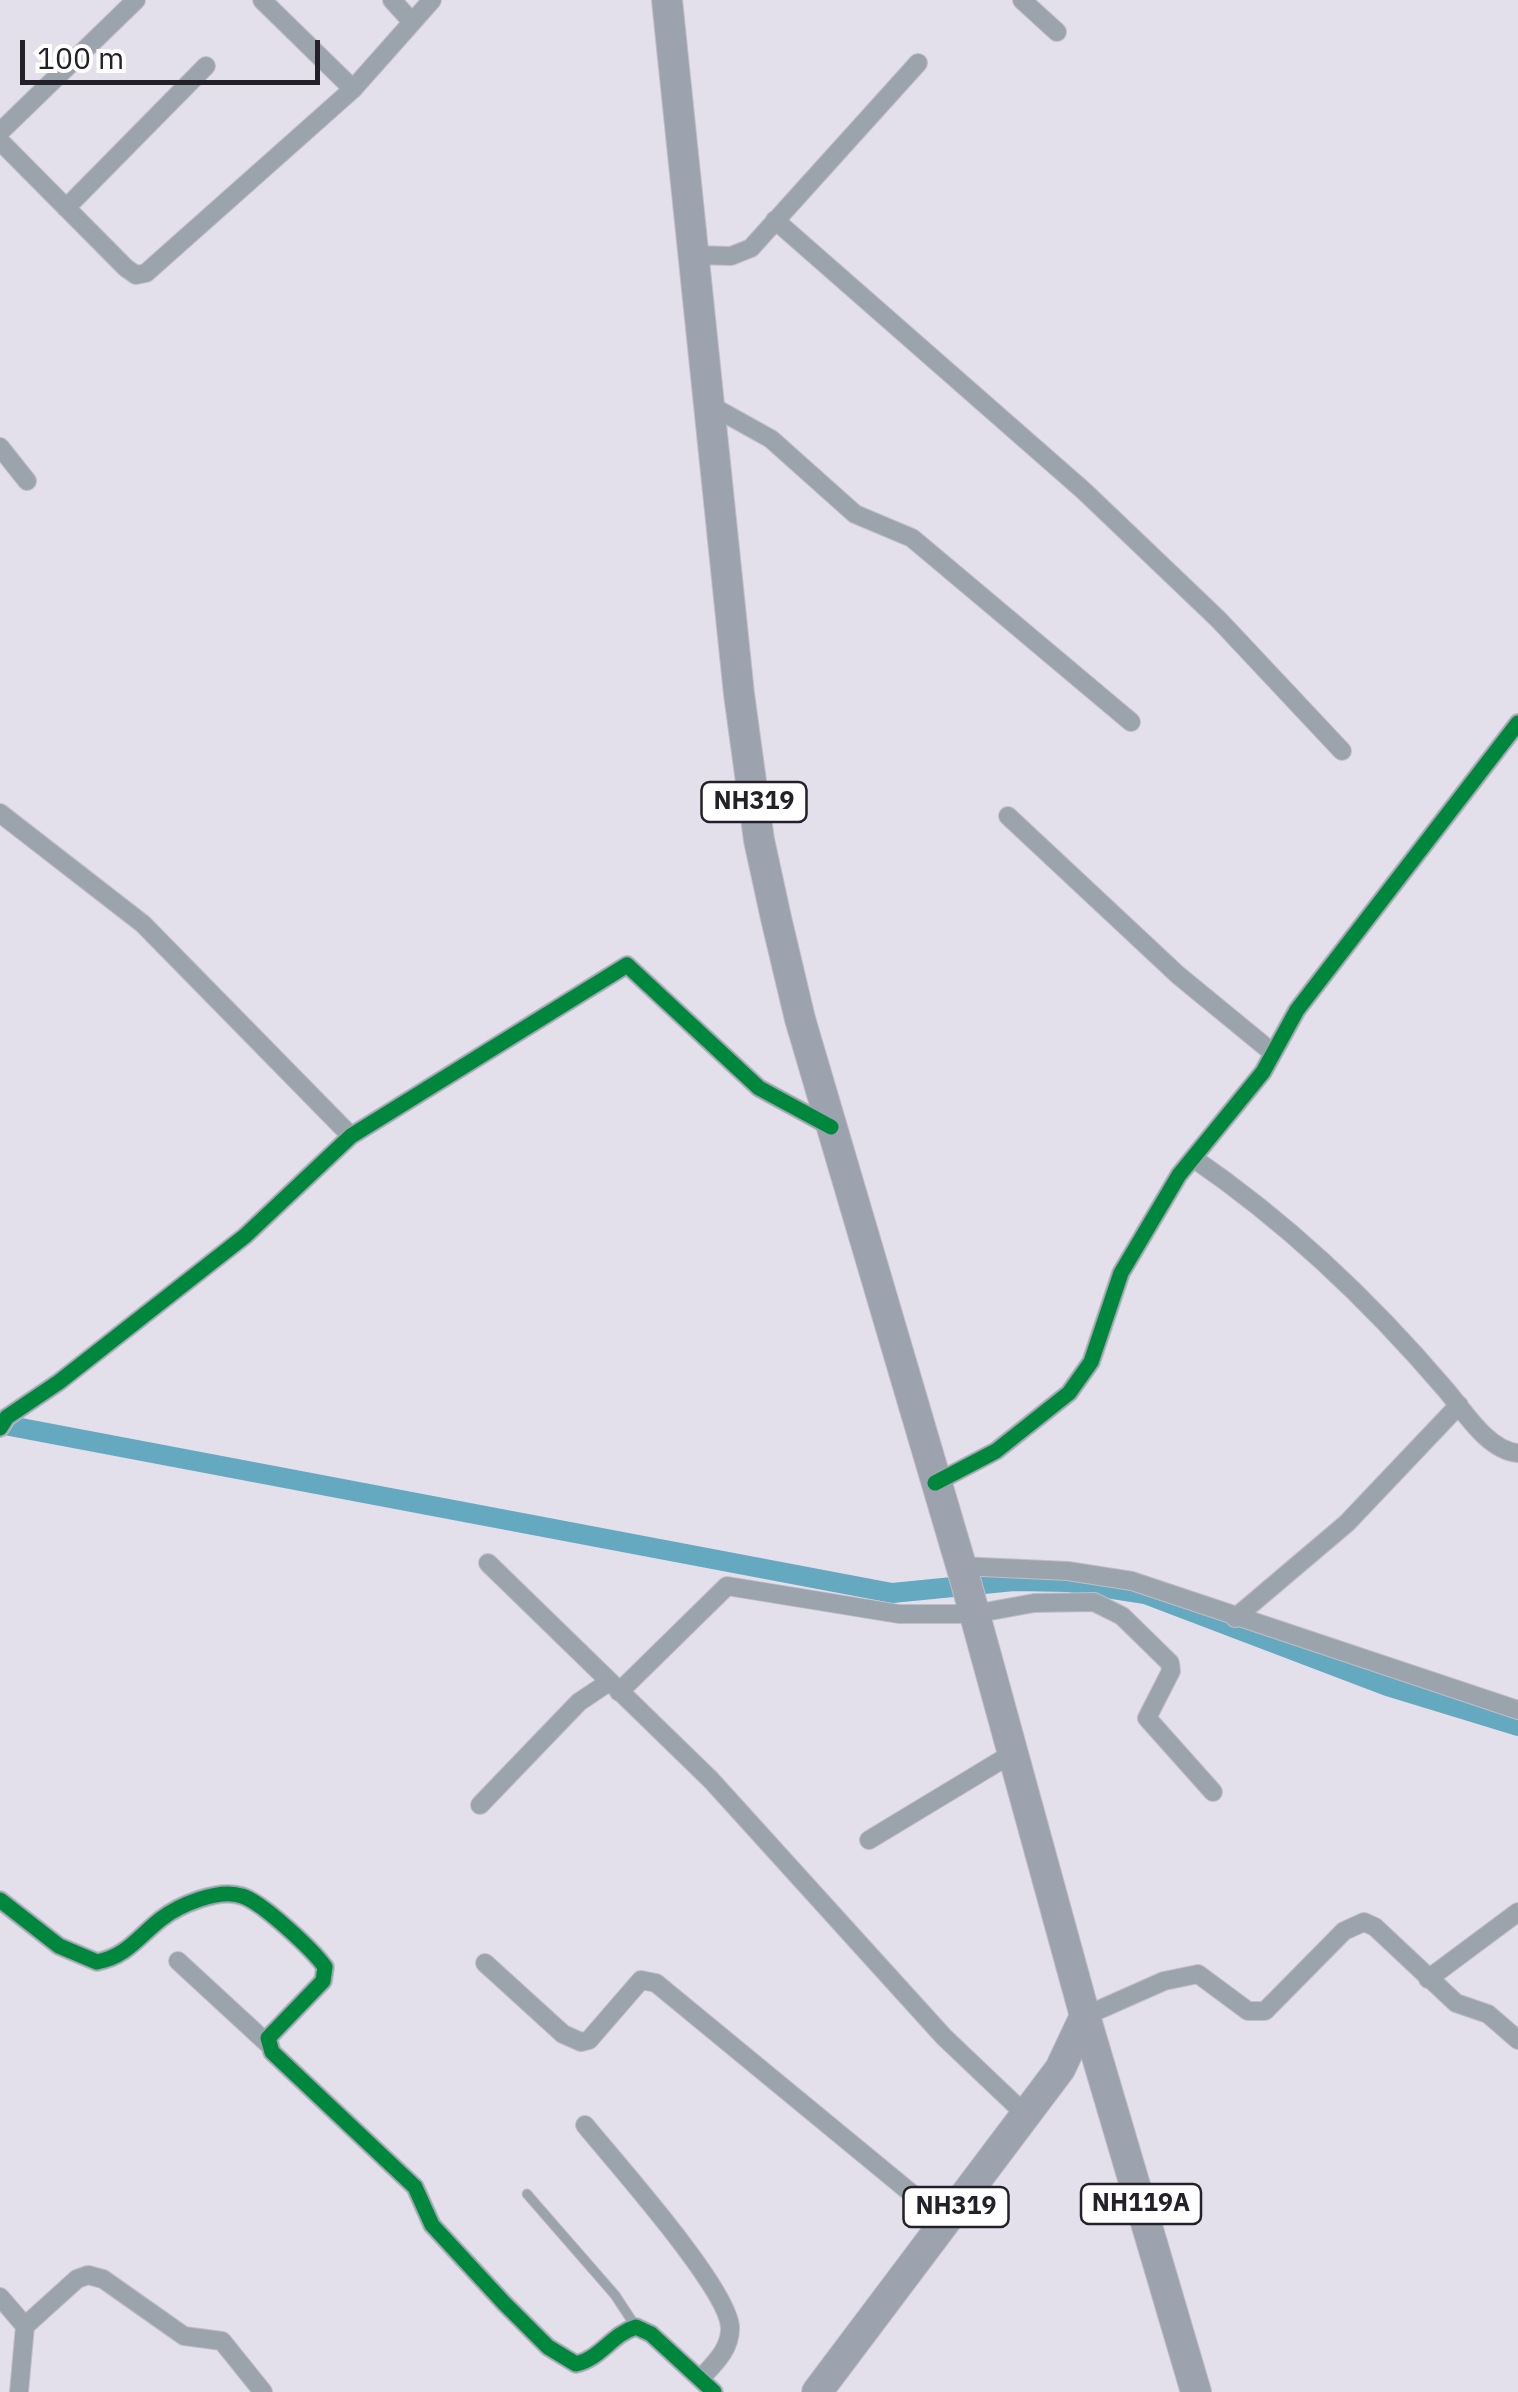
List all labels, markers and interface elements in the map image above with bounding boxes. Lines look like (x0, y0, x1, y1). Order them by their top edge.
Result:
scale bar (25, 20, 325, 82)
text: 100 m (37, 38, 124, 77)
road number: NH319 (702, 782, 806, 822)
road number: NH119A (1081, 2184, 1201, 2224)
road number: NH319 (904, 2187, 1008, 2227)

